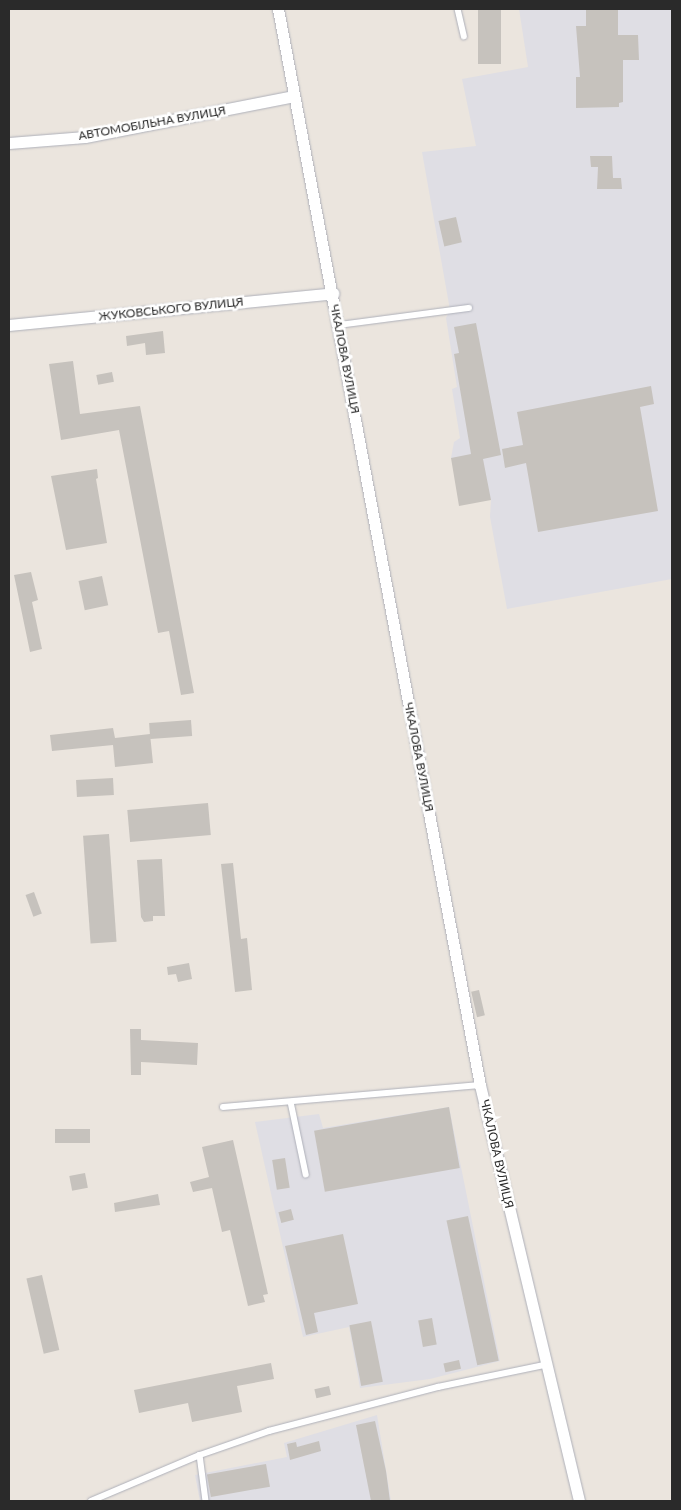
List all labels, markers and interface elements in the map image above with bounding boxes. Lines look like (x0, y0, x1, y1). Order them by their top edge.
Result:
street label: АВТОМОБІЛЬНА ВУЛИЦЯ (77, 103, 227, 143)
street label: ЖУКОВСЬКОГО ВУЛИЦЯ (98, 294, 244, 324)
street label: ЧКАЛОВА ВУЛИЦЯ (327, 303, 363, 415)
street label: ЧКАЛОВА ВУЛИЦЯ (401, 701, 437, 813)
street label: ЧКАЛОВА ВУЛИЦЯ (478, 1098, 516, 1210)

